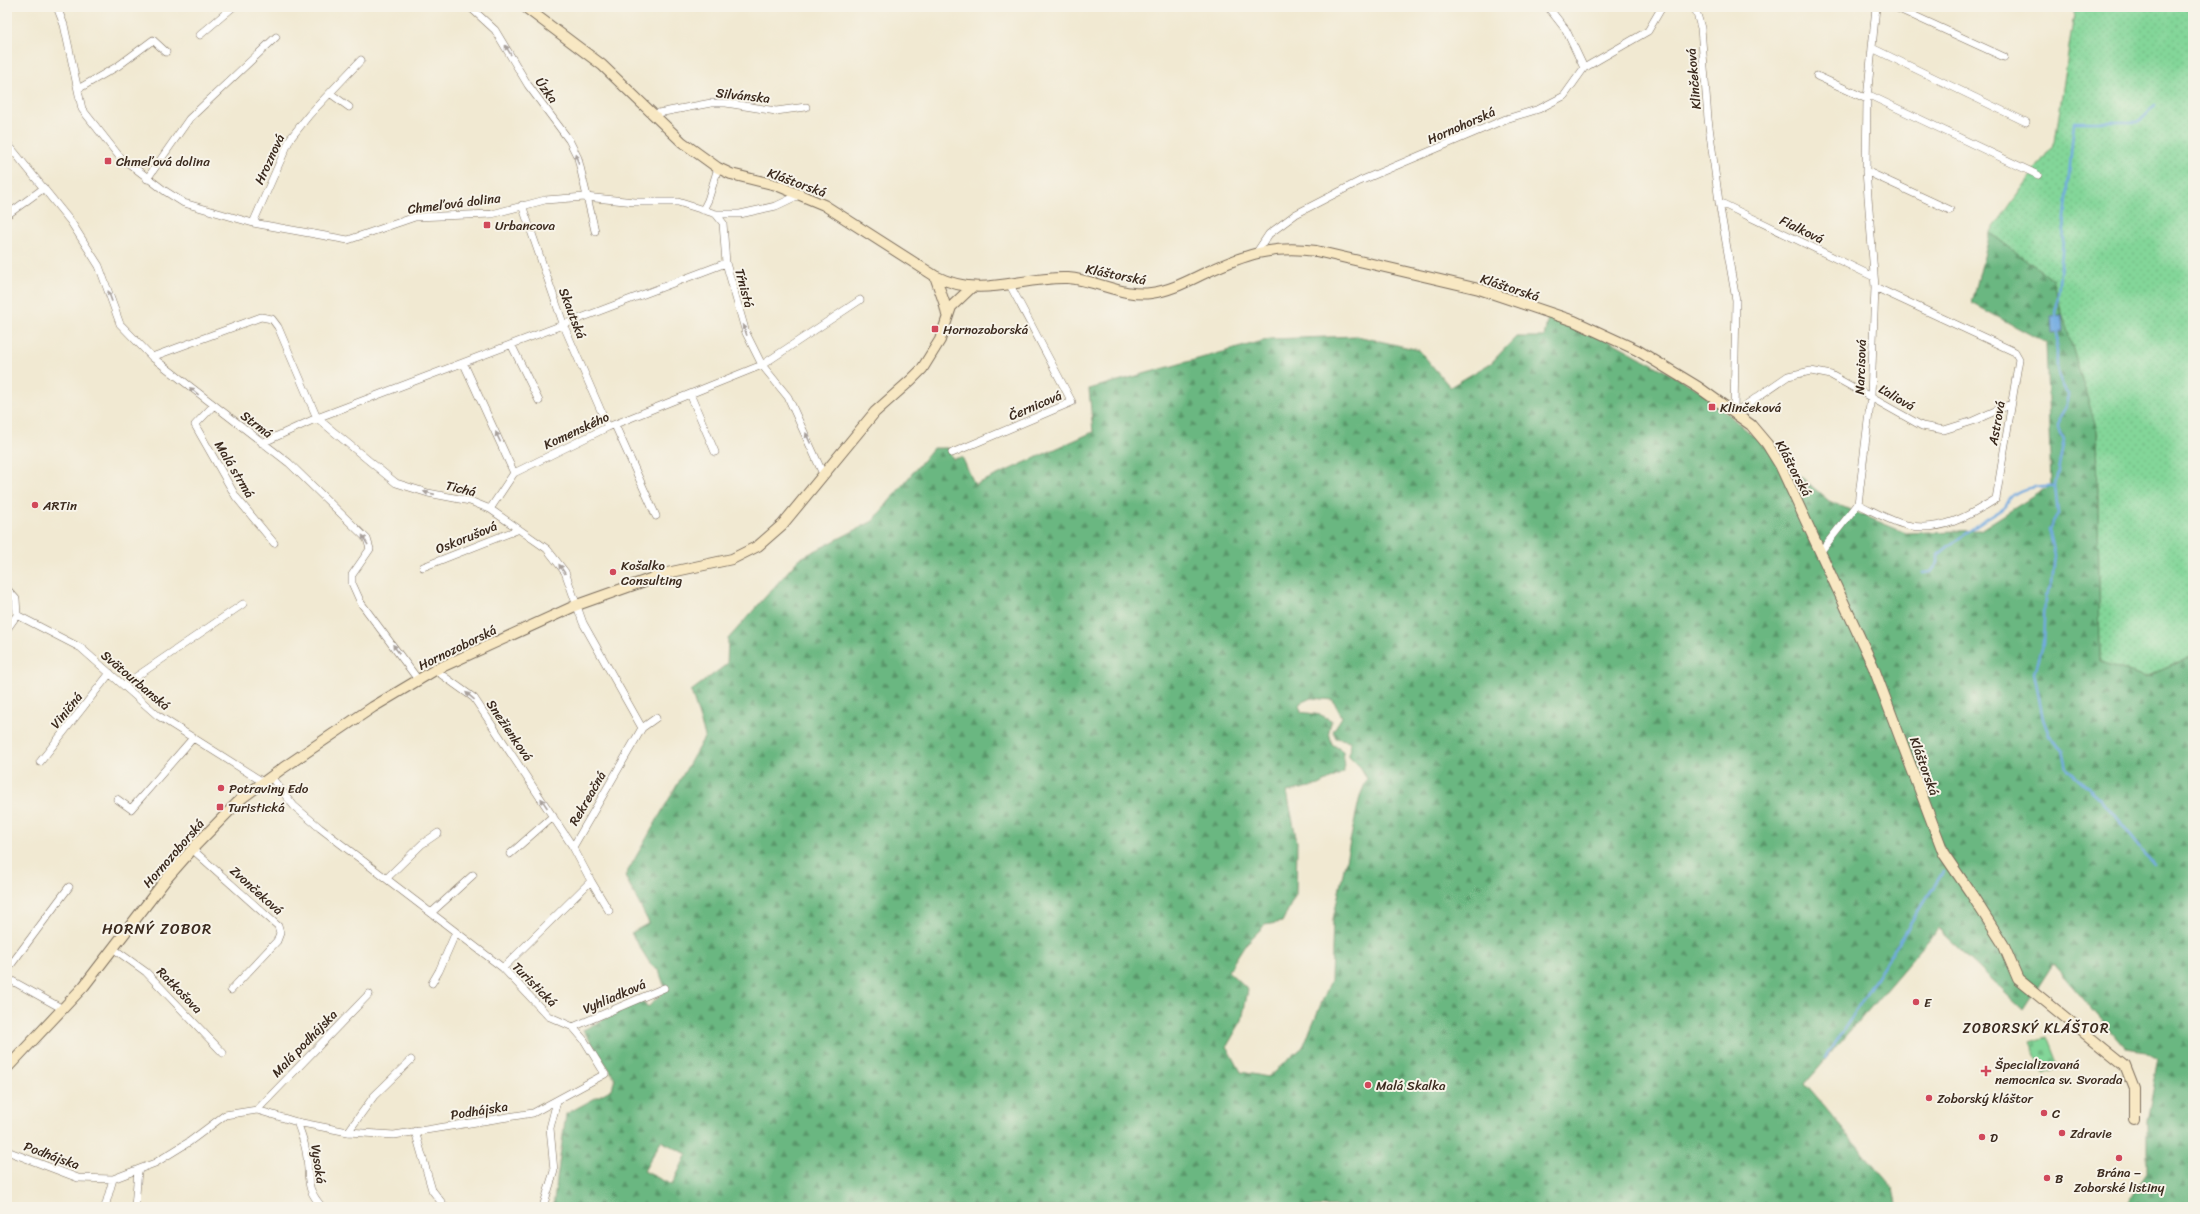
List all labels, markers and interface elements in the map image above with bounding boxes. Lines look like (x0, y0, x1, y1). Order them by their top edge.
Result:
one-way arrow (504, 44, 511, 56)
street label: Klinčeková (1679, 47, 1708, 110)
street label: Úzka (529, 72, 564, 109)
street label: Silvánska (715, 81, 772, 110)
street label: Hornohorská (1423, 100, 1500, 151)
street label: Hroznová (248, 130, 291, 188)
place label: Chmeľová dolina (116, 150, 210, 173)
one-way arrow (574, 153, 580, 165)
marker: Chmeľová dolina (103, 156, 113, 166)
street label: Kláštorská (764, 161, 830, 204)
street label: Chmeľová dolina (406, 186, 502, 221)
street label: Fialková (1776, 209, 1828, 250)
place label: Urbancova (495, 214, 556, 237)
marker: Urbancova (482, 220, 492, 230)
street label: Kláštorská (1084, 257, 1149, 292)
street label: Tŕnistá (728, 266, 761, 311)
street label: Kláštorská (1477, 267, 1543, 308)
street label: Skautská (552, 284, 593, 342)
one-way arrow (106, 289, 112, 301)
place label: Hornozoborská (943, 318, 1029, 341)
one-way arrow (742, 323, 748, 335)
marker: Hornozoborská (930, 324, 940, 334)
street label: Narcisová (1848, 339, 1873, 395)
street label: Ľaliová (1874, 378, 1920, 417)
street label: Černicová (1005, 384, 1066, 427)
one-way arrow (189, 386, 200, 395)
place label: Klinčeková (1720, 396, 1782, 419)
street label: Astrová (1981, 399, 2012, 448)
marker: Klinčeková (1707, 402, 1717, 412)
street label: Strmá (236, 404, 278, 445)
street label: Komenského (539, 405, 613, 456)
one-way arrow (495, 432, 501, 443)
one-way arrow (805, 432, 811, 443)
street label: Malá strmá (208, 436, 261, 503)
street label: Kláštorská (1769, 436, 1818, 501)
street label: Tichá (443, 474, 479, 503)
one-way arrow (423, 489, 435, 495)
place label: ARTin (42, 494, 77, 517)
marker: ARTin (30, 500, 40, 510)
street label: Oskorušová (432, 514, 501, 560)
one-way arrow (362, 534, 369, 546)
place label: Košalko Consulting (621, 554, 683, 592)
one-way arrow (558, 564, 566, 574)
marker: Košalko Consulting (608, 567, 618, 577)
street label: Hornozoborská (414, 618, 501, 676)
street label: Svätourbanská (96, 644, 176, 717)
one-way arrow (392, 644, 400, 654)
street label: Viničná (44, 686, 89, 734)
one-way arrow (465, 691, 475, 700)
street label: Snežienková (480, 694, 539, 767)
street label: Kláštorská (1903, 734, 1946, 799)
street label: Rekreačná (562, 766, 613, 830)
place label: Potraviny Edo (229, 777, 309, 800)
marker: Potraviny Edo (216, 783, 226, 793)
place label: Turistická (228, 796, 285, 819)
one-way arrow (540, 797, 548, 808)
marker: Turistická (215, 802, 225, 812)
street label: Hornozoborská (137, 813, 210, 893)
street label: Zvončeková (225, 860, 289, 921)
district label: HORNÝ ZOBOR (102, 916, 212, 942)
street label: Turistická (506, 956, 563, 1013)
street label: Ratkošova (151, 961, 209, 1020)
street label: Vyhliadková (579, 973, 650, 1020)
place label: E (1924, 991, 1932, 1014)
marker: E (1911, 997, 1921, 1007)
street label: Malá podhájska (266, 1004, 343, 1083)
district label: ZOBORSKÝ KLÁŠTOR (1963, 1016, 2109, 1041)
place label: Špecializovaná nemocnica sv. Svorada (1995, 1053, 2123, 1091)
marker: Špecializovaná nemocnica sv. Svorada (1980, 1065, 1992, 1077)
place label: Malá Skalka (1376, 1074, 1446, 1097)
marker: Malá Skalka (1363, 1080, 1373, 1090)
place label: Zoborský kláštor (1937, 1087, 2034, 1110)
marker: Zoborský kláštor (1924, 1093, 1934, 1103)
street label: Podhájska (449, 1095, 510, 1126)
place label: C (2052, 1102, 2060, 1125)
marker: C (2039, 1108, 2049, 1118)
place label: Zdravie (2070, 1122, 2112, 1145)
place label: D (1990, 1126, 1998, 1149)
marker: Zdravie (2057, 1128, 2067, 1138)
marker: D (1977, 1132, 1987, 1142)
street label: Podhájska (21, 1135, 83, 1176)
street label: Vysoká (304, 1143, 333, 1186)
marker: Brána – Zoborské listiny (2114, 1153, 2124, 1163)
place label: Brána – Zoborské listiny (2074, 1161, 2165, 1199)
place label: B (2055, 1167, 2063, 1190)
marker: B (2042, 1173, 2052, 1183)

